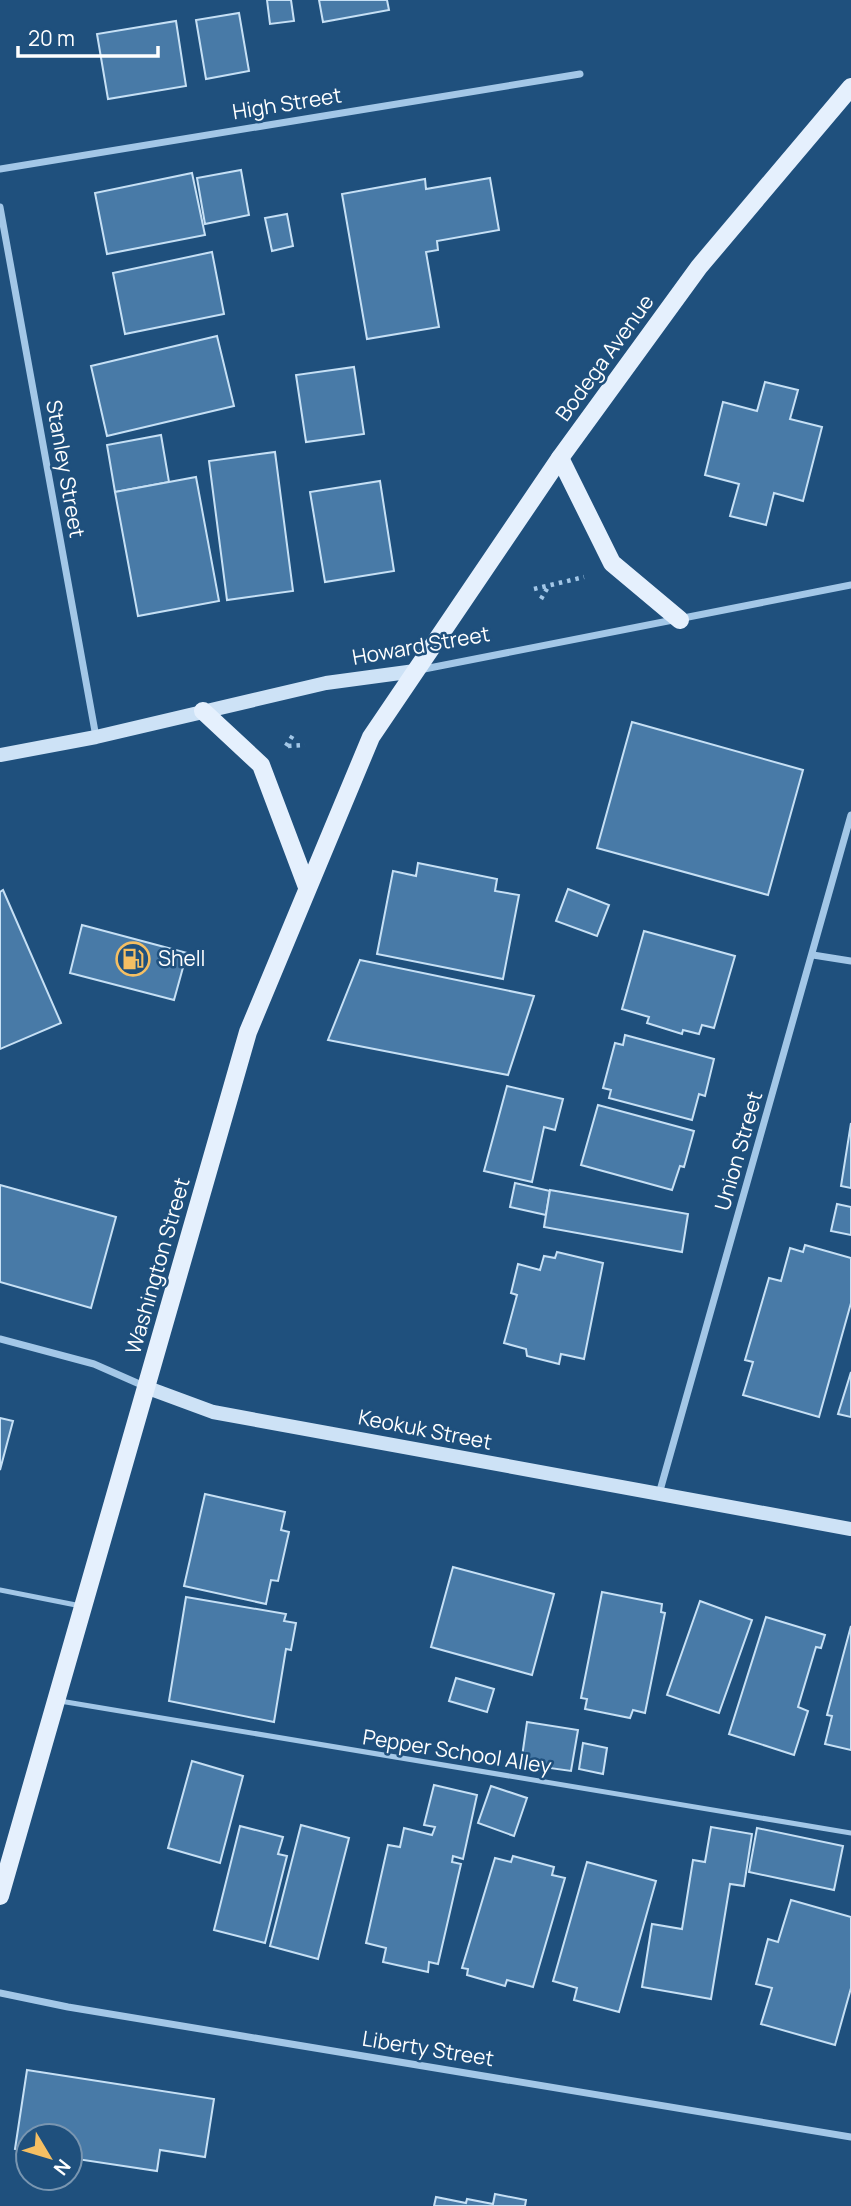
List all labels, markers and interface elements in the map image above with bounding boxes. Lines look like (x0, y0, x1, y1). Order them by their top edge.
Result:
scale bar (18, 14, 158, 58)
text: 20 m (28, 24, 75, 52)
street label: High Street (230, 81, 343, 125)
street label: Bodega Avenue (549, 288, 660, 426)
street label: Stanley Street (40, 398, 92, 540)
street label: Howard Street (350, 619, 492, 671)
fuel station icon: Shell (114, 940, 152, 978)
place label: Shell (158, 944, 206, 972)
street label: Union Street (708, 1088, 768, 1214)
street label: Washington Street (118, 1174, 196, 1357)
street label: Keokuk Street (356, 1402, 494, 1456)
street label: Pepper School Alley (361, 1722, 554, 1780)
street label: Liberty Street (360, 2024, 496, 2072)
north arrow (14, 2122, 84, 2192)
text: N (48, 2154, 77, 2181)

